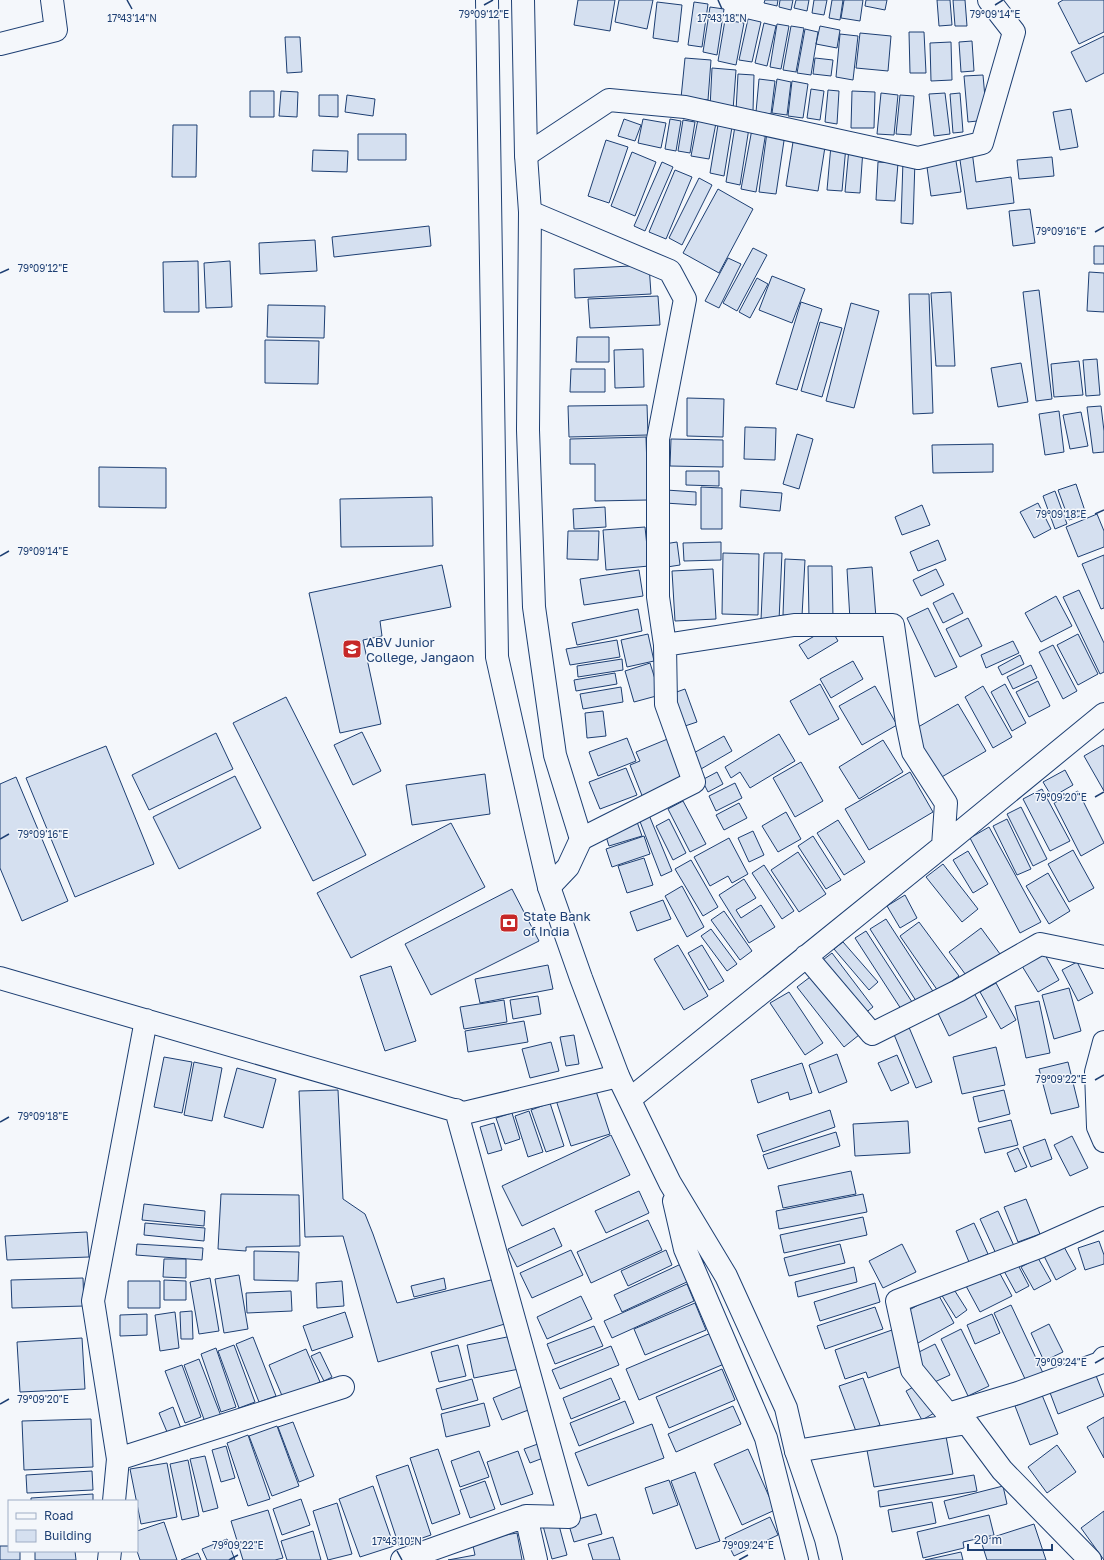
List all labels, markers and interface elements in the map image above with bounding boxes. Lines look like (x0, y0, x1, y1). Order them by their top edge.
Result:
text: 79°09'12"E (459, 8, 509, 20)
text: 79°09'14"E (970, 8, 1020, 20)
text: 17°43'14"N (107, 12, 157, 24)
text: 17°43'18"N (697, 12, 747, 24)
text: 79°09'16"E (1036, 225, 1086, 237)
text: 79°09'12"E (18, 262, 68, 274)
text: 79°09'18"E (1036, 508, 1086, 520)
text: 79°09'14"E (18, 545, 68, 557)
place label: ABV Junior College, Jangaon (366, 634, 475, 665)
school or university icon: ABV Junior College, Jangaon (341, 638, 363, 660)
text: 79°09'20"E (1035, 791, 1087, 803)
text: 79°09'16"E (18, 828, 68, 840)
place label: State Bank of India (523, 908, 592, 939)
bank icon: State Bank of India (498, 912, 520, 934)
text: 79°09'22"E (1035, 1073, 1087, 1085)
text: 79°09'18"E (18, 1110, 68, 1122)
text: 79°09'24"E (1035, 1356, 1087, 1368)
text: 79°09'20"E (17, 1393, 69, 1405)
legend (8, 1500, 138, 1552)
text: Road (44, 1508, 73, 1523)
scale bar (968, 1526, 1052, 1552)
text: Building (44, 1528, 92, 1543)
text: 20 m (974, 1532, 1002, 1547)
text: 17°43'10"N (372, 1535, 422, 1547)
text: 79°09'22"E (212, 1539, 264, 1551)
text: 79°09'24"E (722, 1539, 774, 1551)

